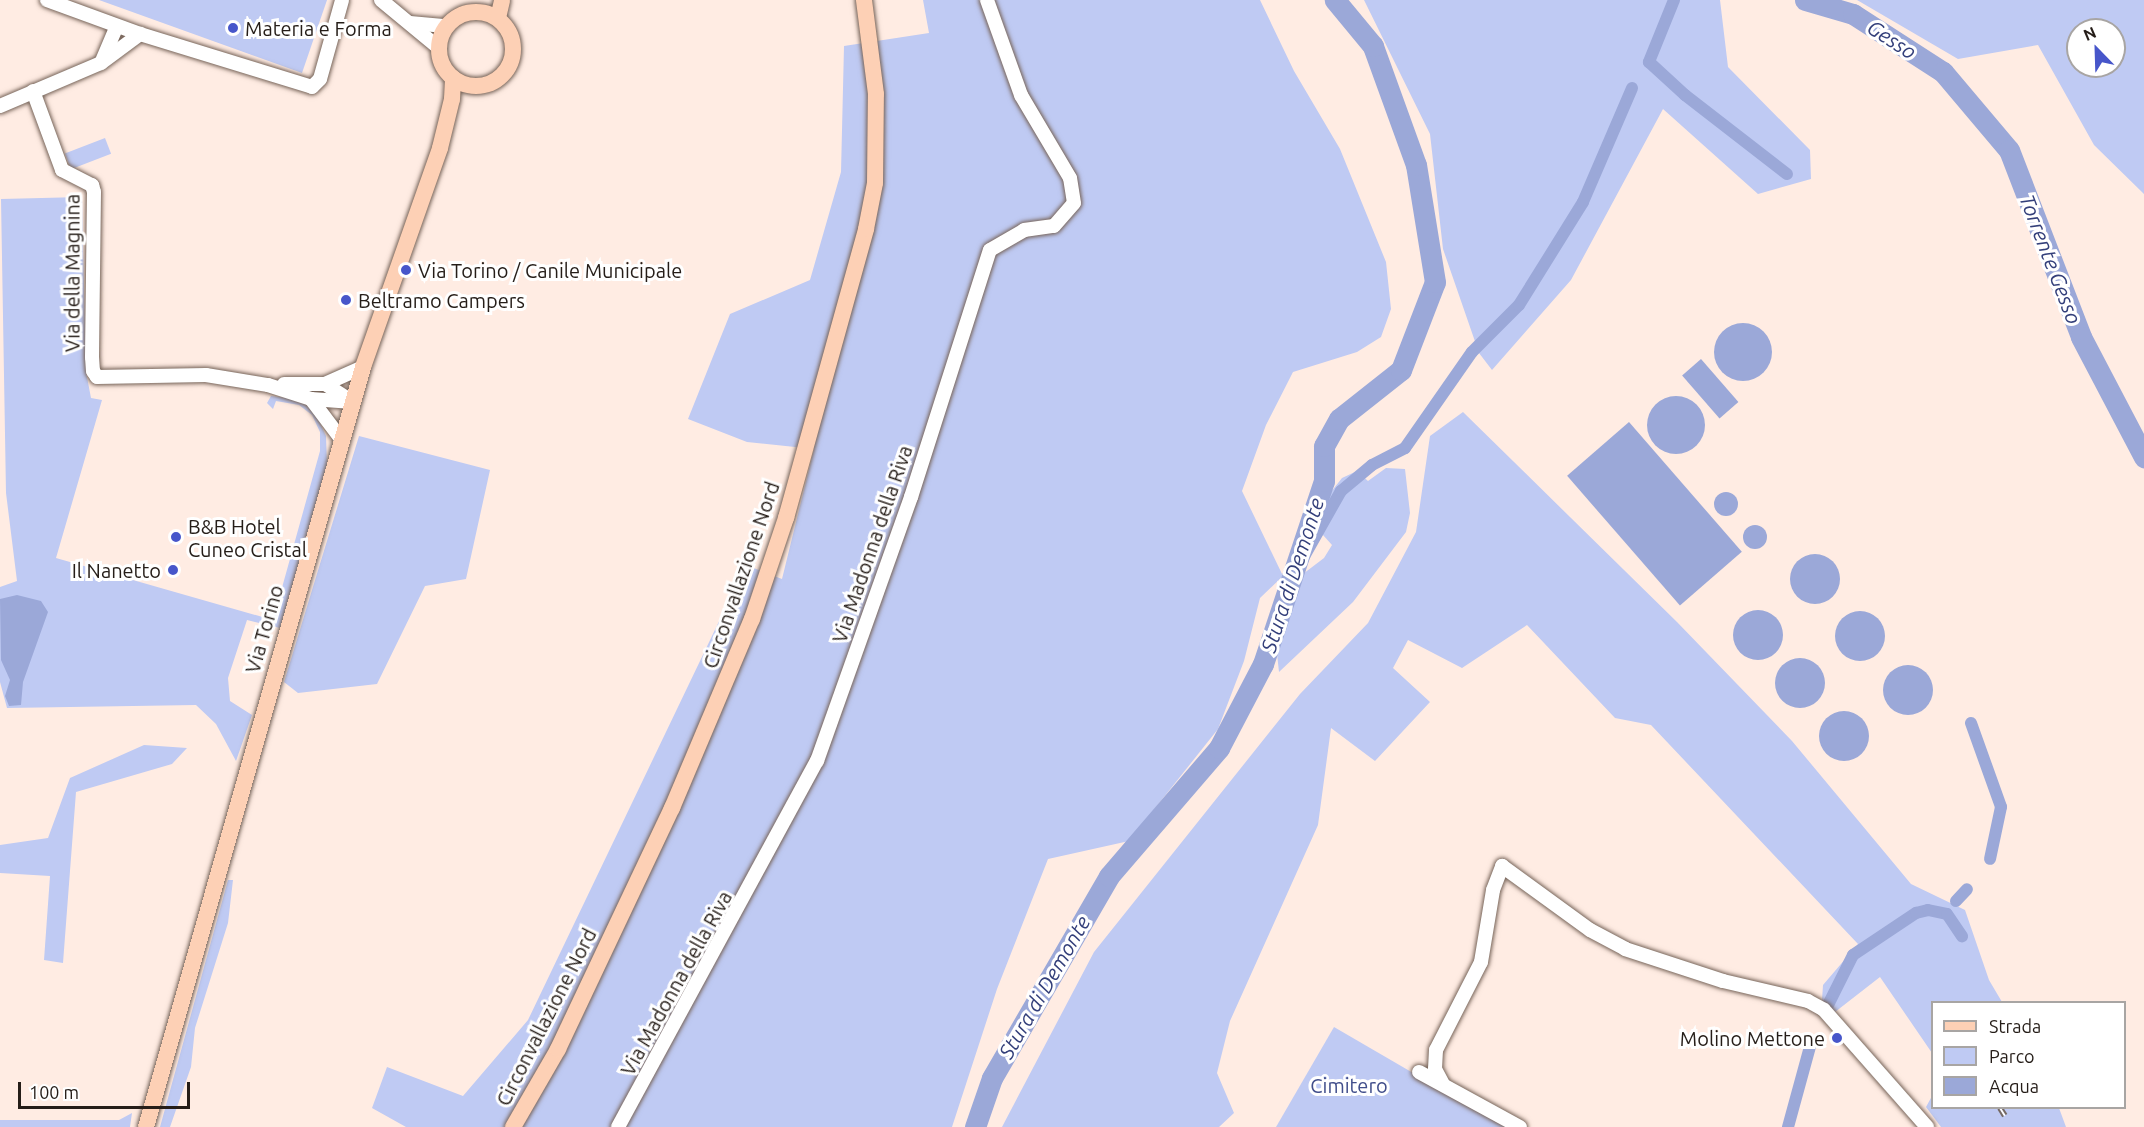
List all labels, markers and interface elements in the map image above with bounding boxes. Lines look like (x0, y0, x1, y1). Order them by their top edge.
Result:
water label: Gesso (1863, 14, 1921, 64)
place label: Materia e Forma (245, 16, 392, 40)
north arrow (2066, 18, 2126, 78)
marker: Materia e Forma (226, 21, 240, 35)
text: N (2081, 23, 2099, 44)
water label: Torrente Gesso (2015, 191, 2087, 327)
street label: Via della Magnina (60, 194, 84, 352)
place label: Via Torino / Canile Municipale (418, 258, 682, 282)
marker: Via Torino / Canile Municipale (399, 263, 413, 277)
place label: Beltramo Campers (358, 288, 525, 312)
marker: Beltramo Campers (339, 293, 353, 307)
street label: Via Madonna della Riva (827, 442, 917, 646)
street label: Circonvallazione Nord (698, 478, 784, 672)
water label: Stura di Demonte (1255, 495, 1329, 655)
place label: B&B Hotel Cuneo Cristal (188, 514, 307, 561)
marker: B&B Hotel Cuneo Cristal (169, 530, 183, 544)
place label: Il Nanetto (72, 558, 161, 582)
marker: Il Nanetto (166, 563, 180, 577)
street label: Via Torino (240, 582, 288, 676)
street label: Via Madonna della Riva (615, 887, 737, 1079)
water label: Stura di Demonte (993, 911, 1095, 1063)
street label: Circonvallazione Nord (491, 924, 601, 1110)
legend (1931, 1001, 2126, 1109)
text: Strada (1989, 1016, 2041, 1036)
place label: Molino Mettone (1680, 1026, 1825, 1050)
marker: Molino Mettone (1830, 1031, 1844, 1045)
text: Parco (1989, 1046, 2035, 1066)
scale bar (21, 1070, 194, 1108)
park label: Cimitero (1310, 1073, 1388, 1097)
text: Acqua (1989, 1076, 2039, 1096)
text: 100 m (29, 1082, 79, 1102)

